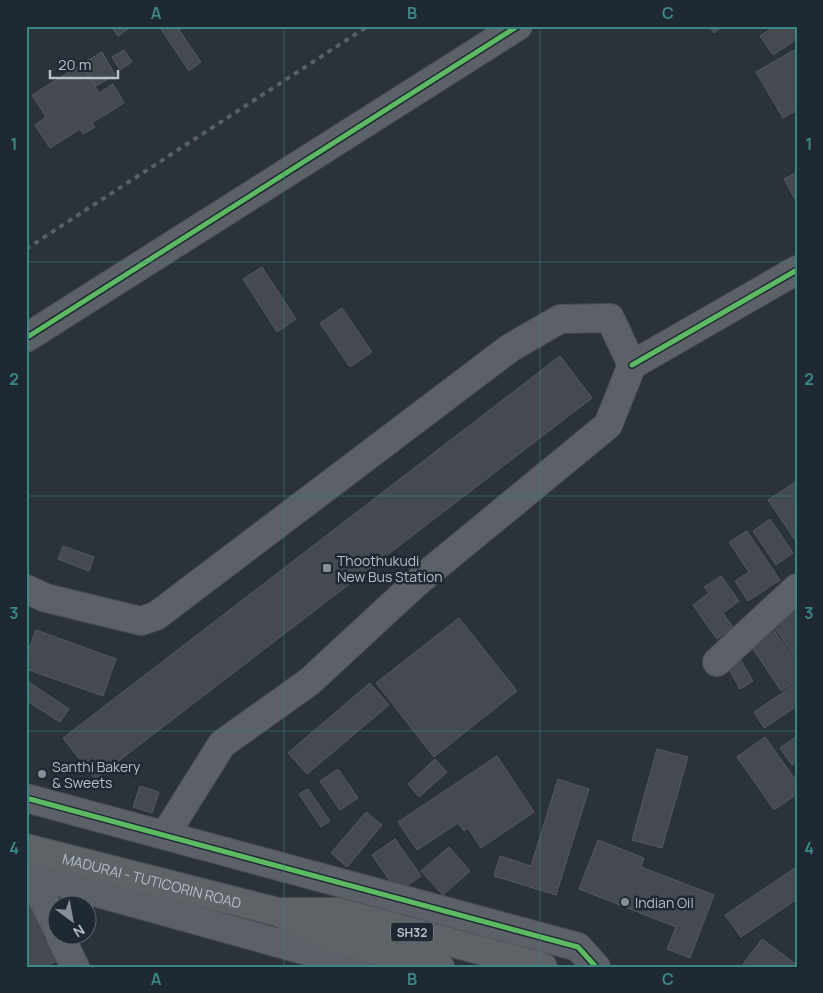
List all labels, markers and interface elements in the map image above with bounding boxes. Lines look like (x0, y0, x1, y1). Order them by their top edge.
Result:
text: A (151, 2, 162, 24)
text: B (407, 2, 417, 24)
text: C (662, 2, 674, 24)
scale bar (50, 48, 118, 80)
text: 20 m (58, 54, 91, 75)
text: 1 (10, 133, 18, 155)
text: 1 (805, 133, 813, 155)
text: 2 (9, 368, 19, 390)
text: 2 (804, 368, 814, 390)
place label: Thoothukudi New Bus Station (337, 551, 443, 586)
marker: Thoothukudi New Bus Station (321, 562, 333, 574)
text: 3 (9, 602, 19, 624)
text: 3 (804, 602, 814, 624)
place label: Santhi Bakery & Sweets (52, 757, 141, 792)
marker: Santhi Bakery & Sweets (36, 768, 48, 780)
text: 4 (9, 837, 19, 859)
text: 4 (804, 837, 814, 859)
street label: MADURAI - TUTICORIN ROAD (61, 848, 243, 912)
place label: Indian Oil (635, 893, 694, 912)
north arrow (48, 896, 98, 946)
marker: Indian Oil (619, 896, 631, 908)
text: N (70, 921, 88, 942)
road number: SH32 (391, 922, 433, 942)
text: A (151, 968, 162, 990)
text: B (407, 968, 417, 990)
text: C (662, 968, 674, 990)

